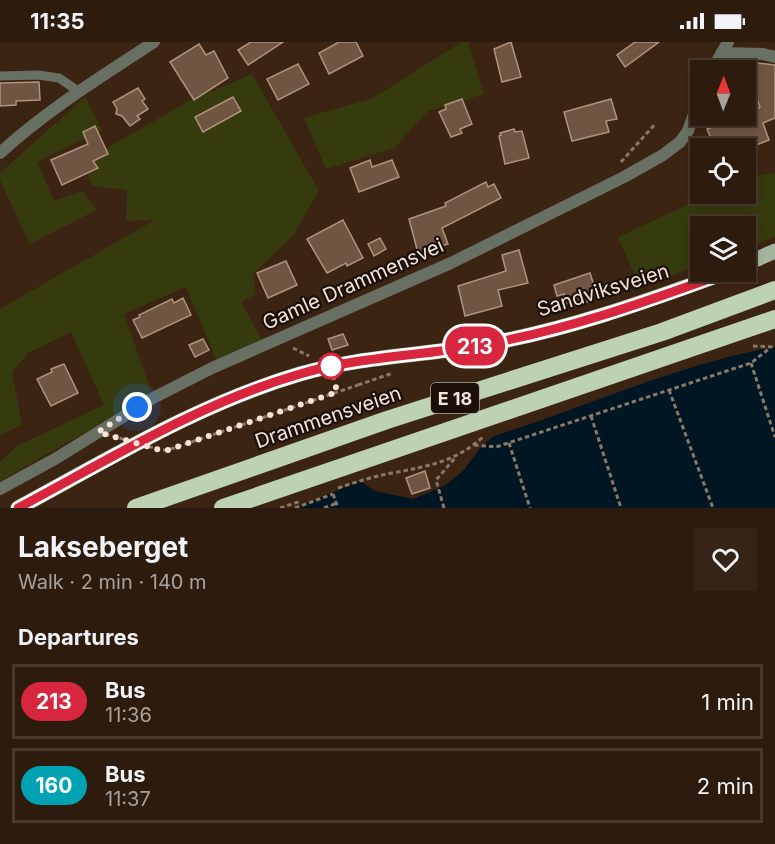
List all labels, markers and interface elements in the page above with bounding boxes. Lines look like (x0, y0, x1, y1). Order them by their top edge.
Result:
text: 11:35 (30, 8, 85, 34)
north arrow (690, 60, 756, 126)
map controls (690, 60, 756, 282)
button: locate (690, 138, 756, 204)
button: layers (690, 216, 756, 282)
street label: Gamle Drammensvei (259, 233, 447, 335)
street label: Sandviksveien (534, 259, 672, 321)
line badge: 213 (440, 326, 510, 366)
text: 213 (457, 334, 493, 359)
unlabelled marker (318, 353, 344, 379)
street label: Drammensveien (252, 381, 404, 453)
road number: E 18 (431, 383, 479, 413)
your location (122, 392, 152, 422)
button: heart (694, 528, 757, 591)
text: Lakseberget (18, 530, 188, 564)
text: Walk · 2 min · 140 m (18, 570, 207, 594)
text: Departures (18, 624, 139, 650)
text: Bus (105, 677, 146, 703)
text: 213 (36, 689, 72, 714)
text: 1 min (701, 689, 754, 715)
text: 11:36 (105, 703, 152, 727)
text: Bus (105, 761, 146, 787)
text: 160 (36, 773, 72, 798)
text: 2 min (697, 773, 754, 799)
text: 11:37 (105, 787, 151, 811)

